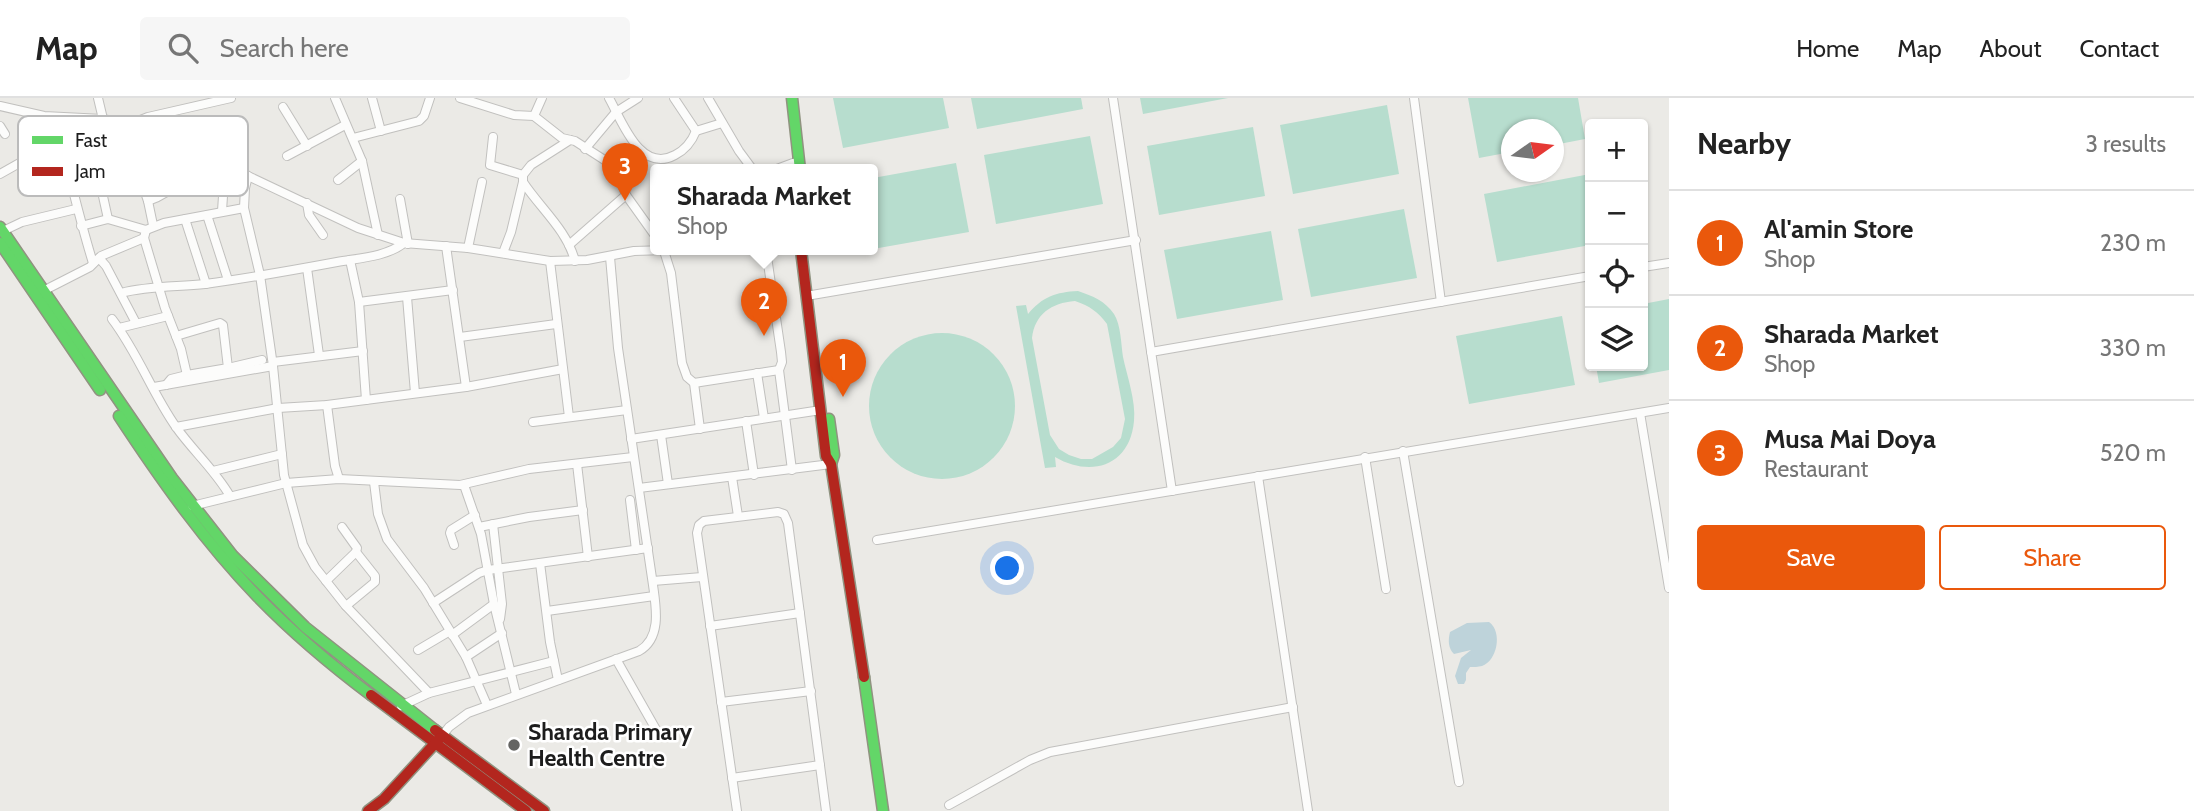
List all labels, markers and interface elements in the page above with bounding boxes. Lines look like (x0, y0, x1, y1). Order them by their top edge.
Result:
search box (140, 17, 630, 80)
text: Map (35, 28, 98, 68)
icon: search (164, 29, 202, 67)
text: Search here (220, 32, 349, 64)
text: Home (1796, 34, 1859, 63)
text: Map (1897, 34, 1942, 63)
text: About (1980, 34, 2042, 63)
text: Contact (2080, 34, 2159, 63)
legend (18, 116, 248, 196)
north arrow (1501, 119, 1564, 182)
map controls (1585, 119, 1648, 371)
button: + (1585, 119, 1648, 182)
text: Nearby (1697, 125, 1791, 162)
text: Fast (75, 129, 108, 152)
text: 3 results (2085, 130, 2166, 158)
pin: 3 (602, 143, 648, 201)
text: Jam (74, 160, 105, 183)
popup (650, 164, 878, 255)
text: Sharada Market (677, 180, 851, 212)
button: − (1585, 182, 1648, 245)
text: Shop (677, 212, 728, 240)
text: Al'amin Store (1764, 213, 1913, 245)
text: 1 (1716, 229, 1724, 257)
text: 230 m (2100, 229, 2166, 257)
button: locate (1585, 245, 1648, 308)
text: Shop (1764, 245, 1815, 273)
pin: 2 (741, 278, 787, 336)
button: layers (1585, 308, 1648, 371)
text: Sharada Market (1764, 318, 1939, 350)
text: 2 (1714, 334, 1726, 362)
text: 330 m (2100, 334, 2166, 362)
pin: 1 (820, 339, 866, 397)
text: Shop (1764, 350, 1815, 378)
text: Musa Mai Doya (1764, 423, 1936, 455)
text: 3 (1714, 439, 1726, 467)
text: 520 m (2100, 439, 2166, 467)
text: Restaurant (1764, 455, 1868, 483)
button: Save (1697, 525, 1925, 590)
button: Share (1939, 525, 2166, 590)
your location (990, 551, 1024, 585)
place label: Sharada Primary Health Centre (528, 718, 693, 772)
marker: Sharada Primary Health Centre (506, 737, 522, 753)

